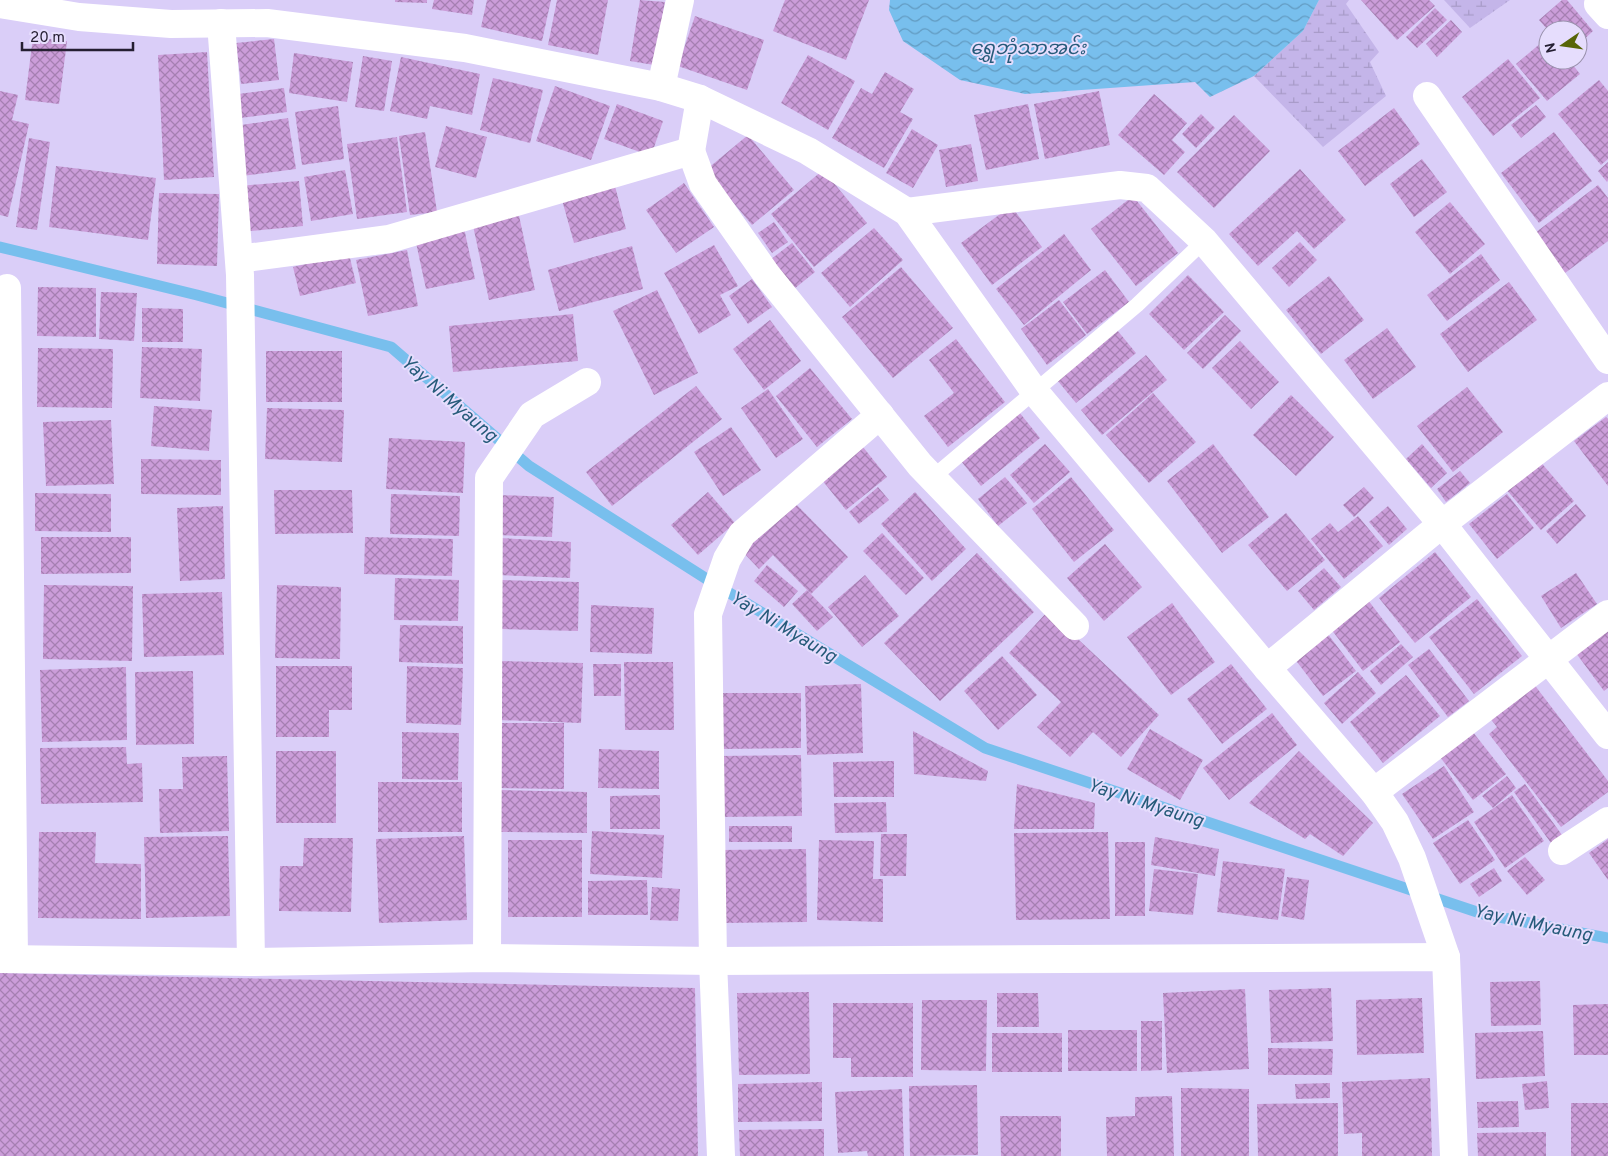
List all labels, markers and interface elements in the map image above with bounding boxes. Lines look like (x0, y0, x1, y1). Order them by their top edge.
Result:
scale bar (22, 20, 134, 52)
north arrow (1538, 20, 1588, 70)
text: 20 m (30, 29, 65, 48)
water label: ရွှေဘုံသာအင်း (970, 34, 1087, 63)
text: N (1542, 41, 1561, 54)
water label: Yay Ni Myaung (395, 351, 503, 449)
water label: Yay Ni Myaung (725, 586, 841, 669)
water label: Yay Ni Myaung (1084, 774, 1207, 834)
water label: Yay Ni Myaung (1471, 900, 1595, 948)

